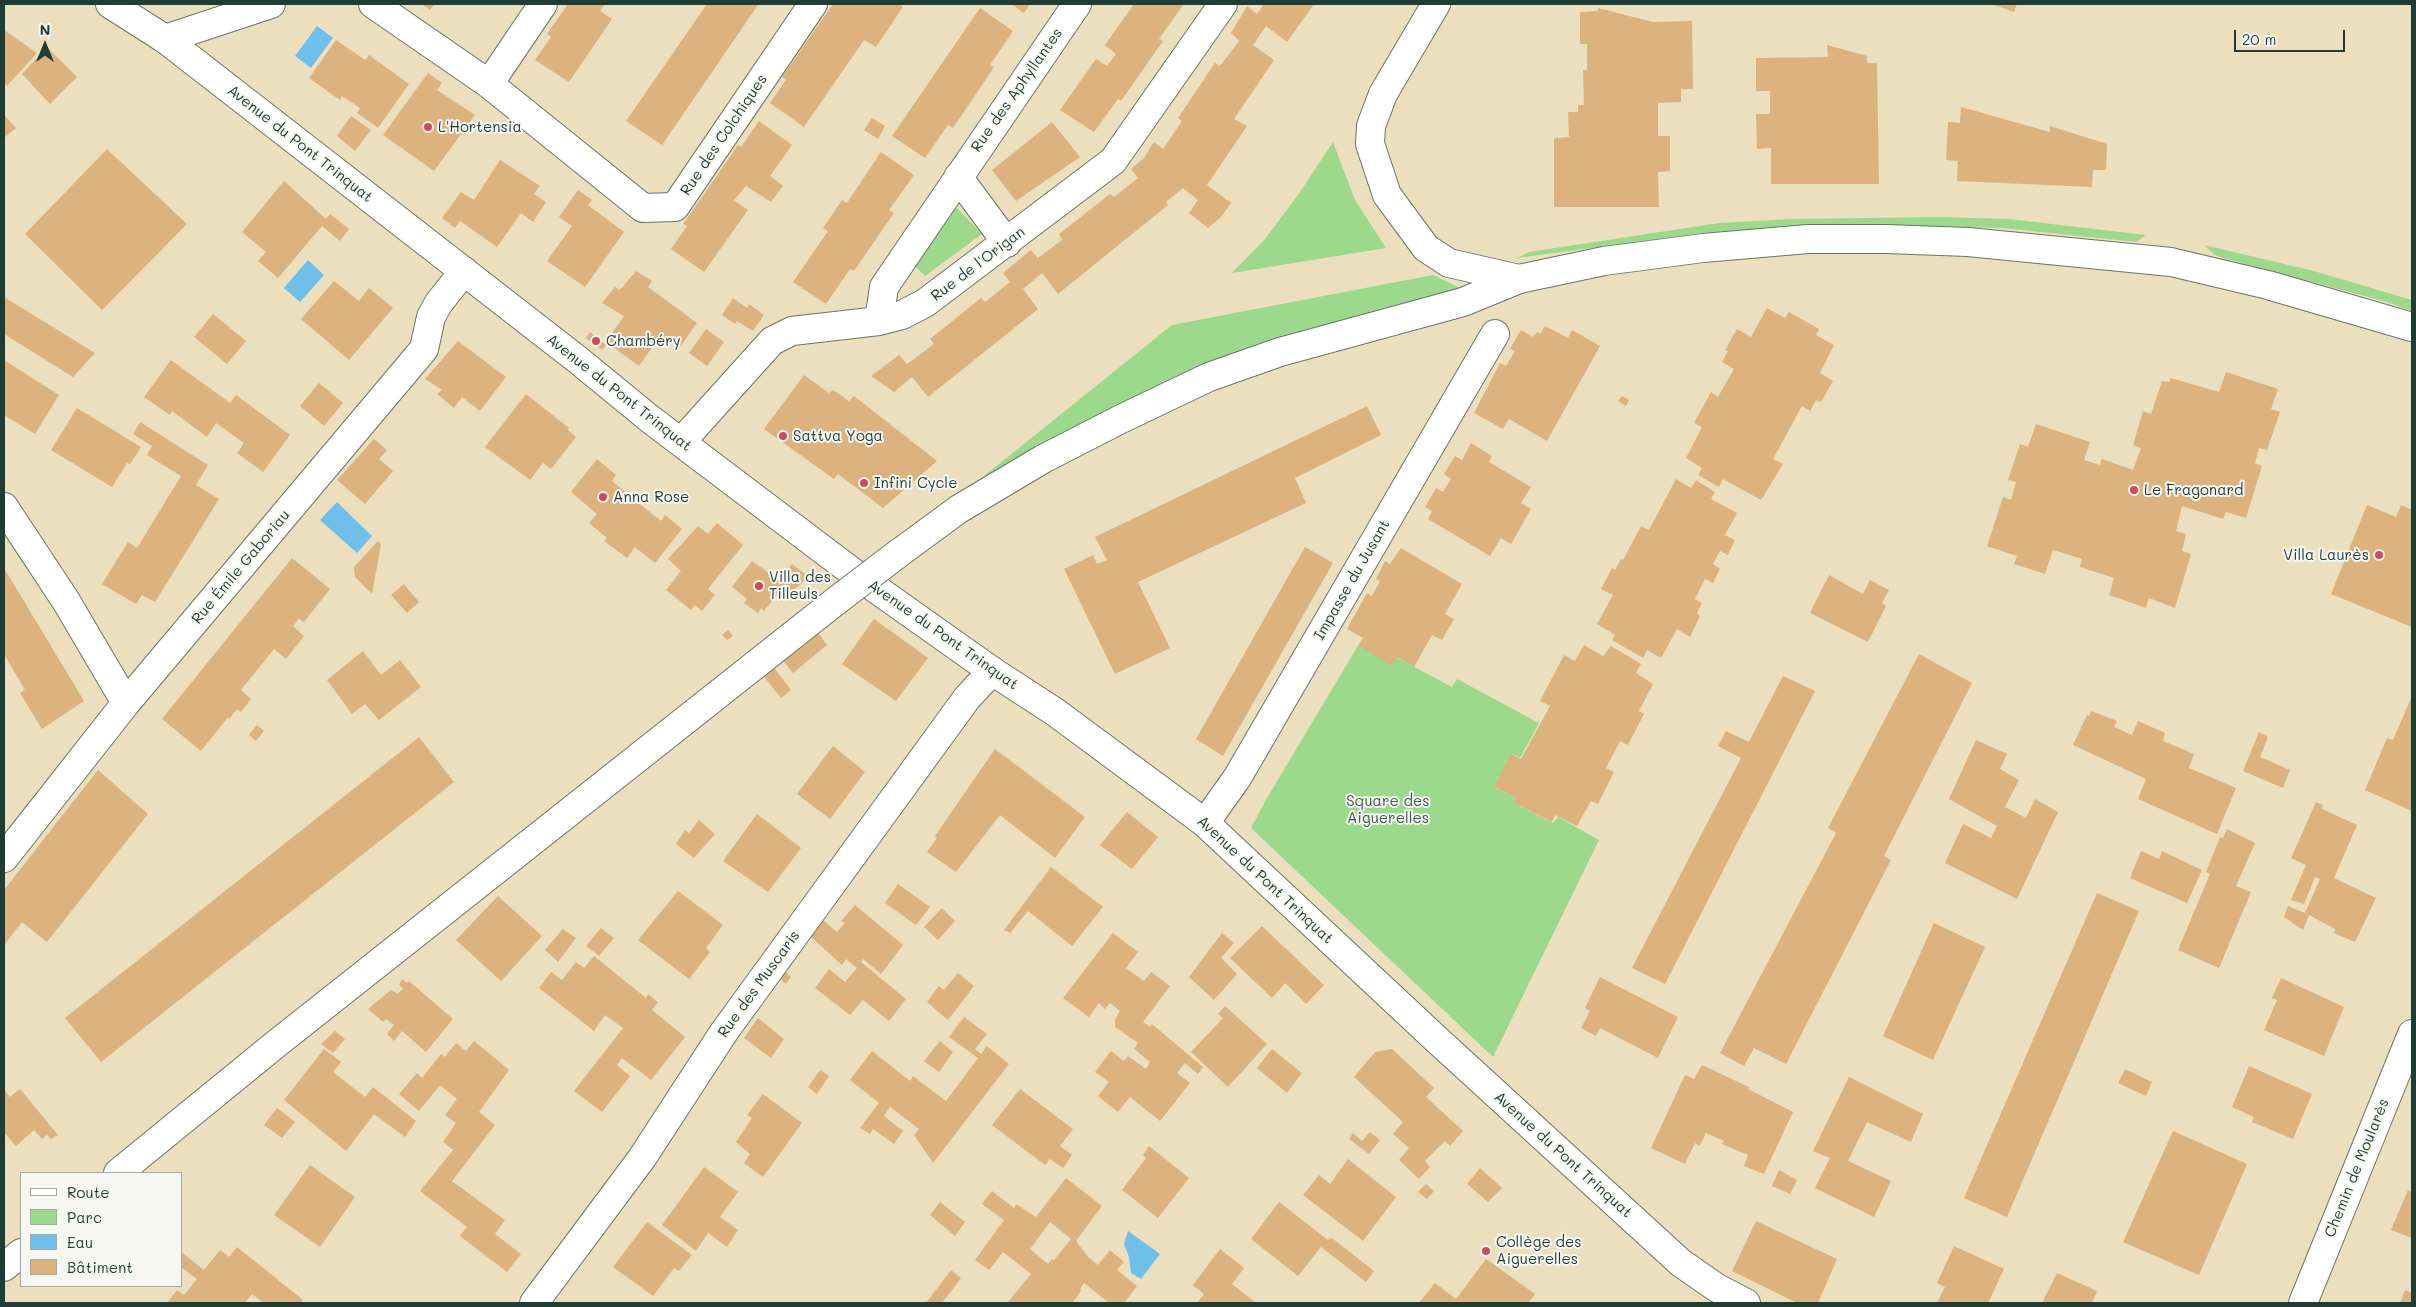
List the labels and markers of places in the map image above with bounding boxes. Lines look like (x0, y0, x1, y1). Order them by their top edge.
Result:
place label: L'Hortensia (438, 118, 522, 136)
marker: L'Hortensia (422, 121, 434, 133)
place label: Chambéry (606, 332, 681, 350)
marker: Chambéry (590, 335, 602, 347)
place label: Sattva Yoga (793, 427, 883, 445)
marker: Sattva Yoga (777, 430, 789, 442)
place label: Infini Cycle (874, 474, 957, 492)
marker: Infini Cycle (858, 477, 870, 489)
place label: Le Fragonard (2144, 481, 2244, 499)
marker: Le Fragonard (2128, 484, 2140, 496)
place label: Anna Rose (613, 488, 689, 506)
marker: Anna Rose (597, 491, 609, 503)
place label: Villa Laurès (2283, 546, 2369, 564)
marker: Villa Laurès (2373, 549, 2385, 561)
place label: Villa des Tilleuls (769, 568, 831, 603)
marker: Villa des Tilleuls (753, 580, 765, 592)
place label: Collège des Aiguerelles (1496, 1233, 1582, 1268)
marker: Collège des Aiguerelles (1480, 1245, 1492, 1257)

